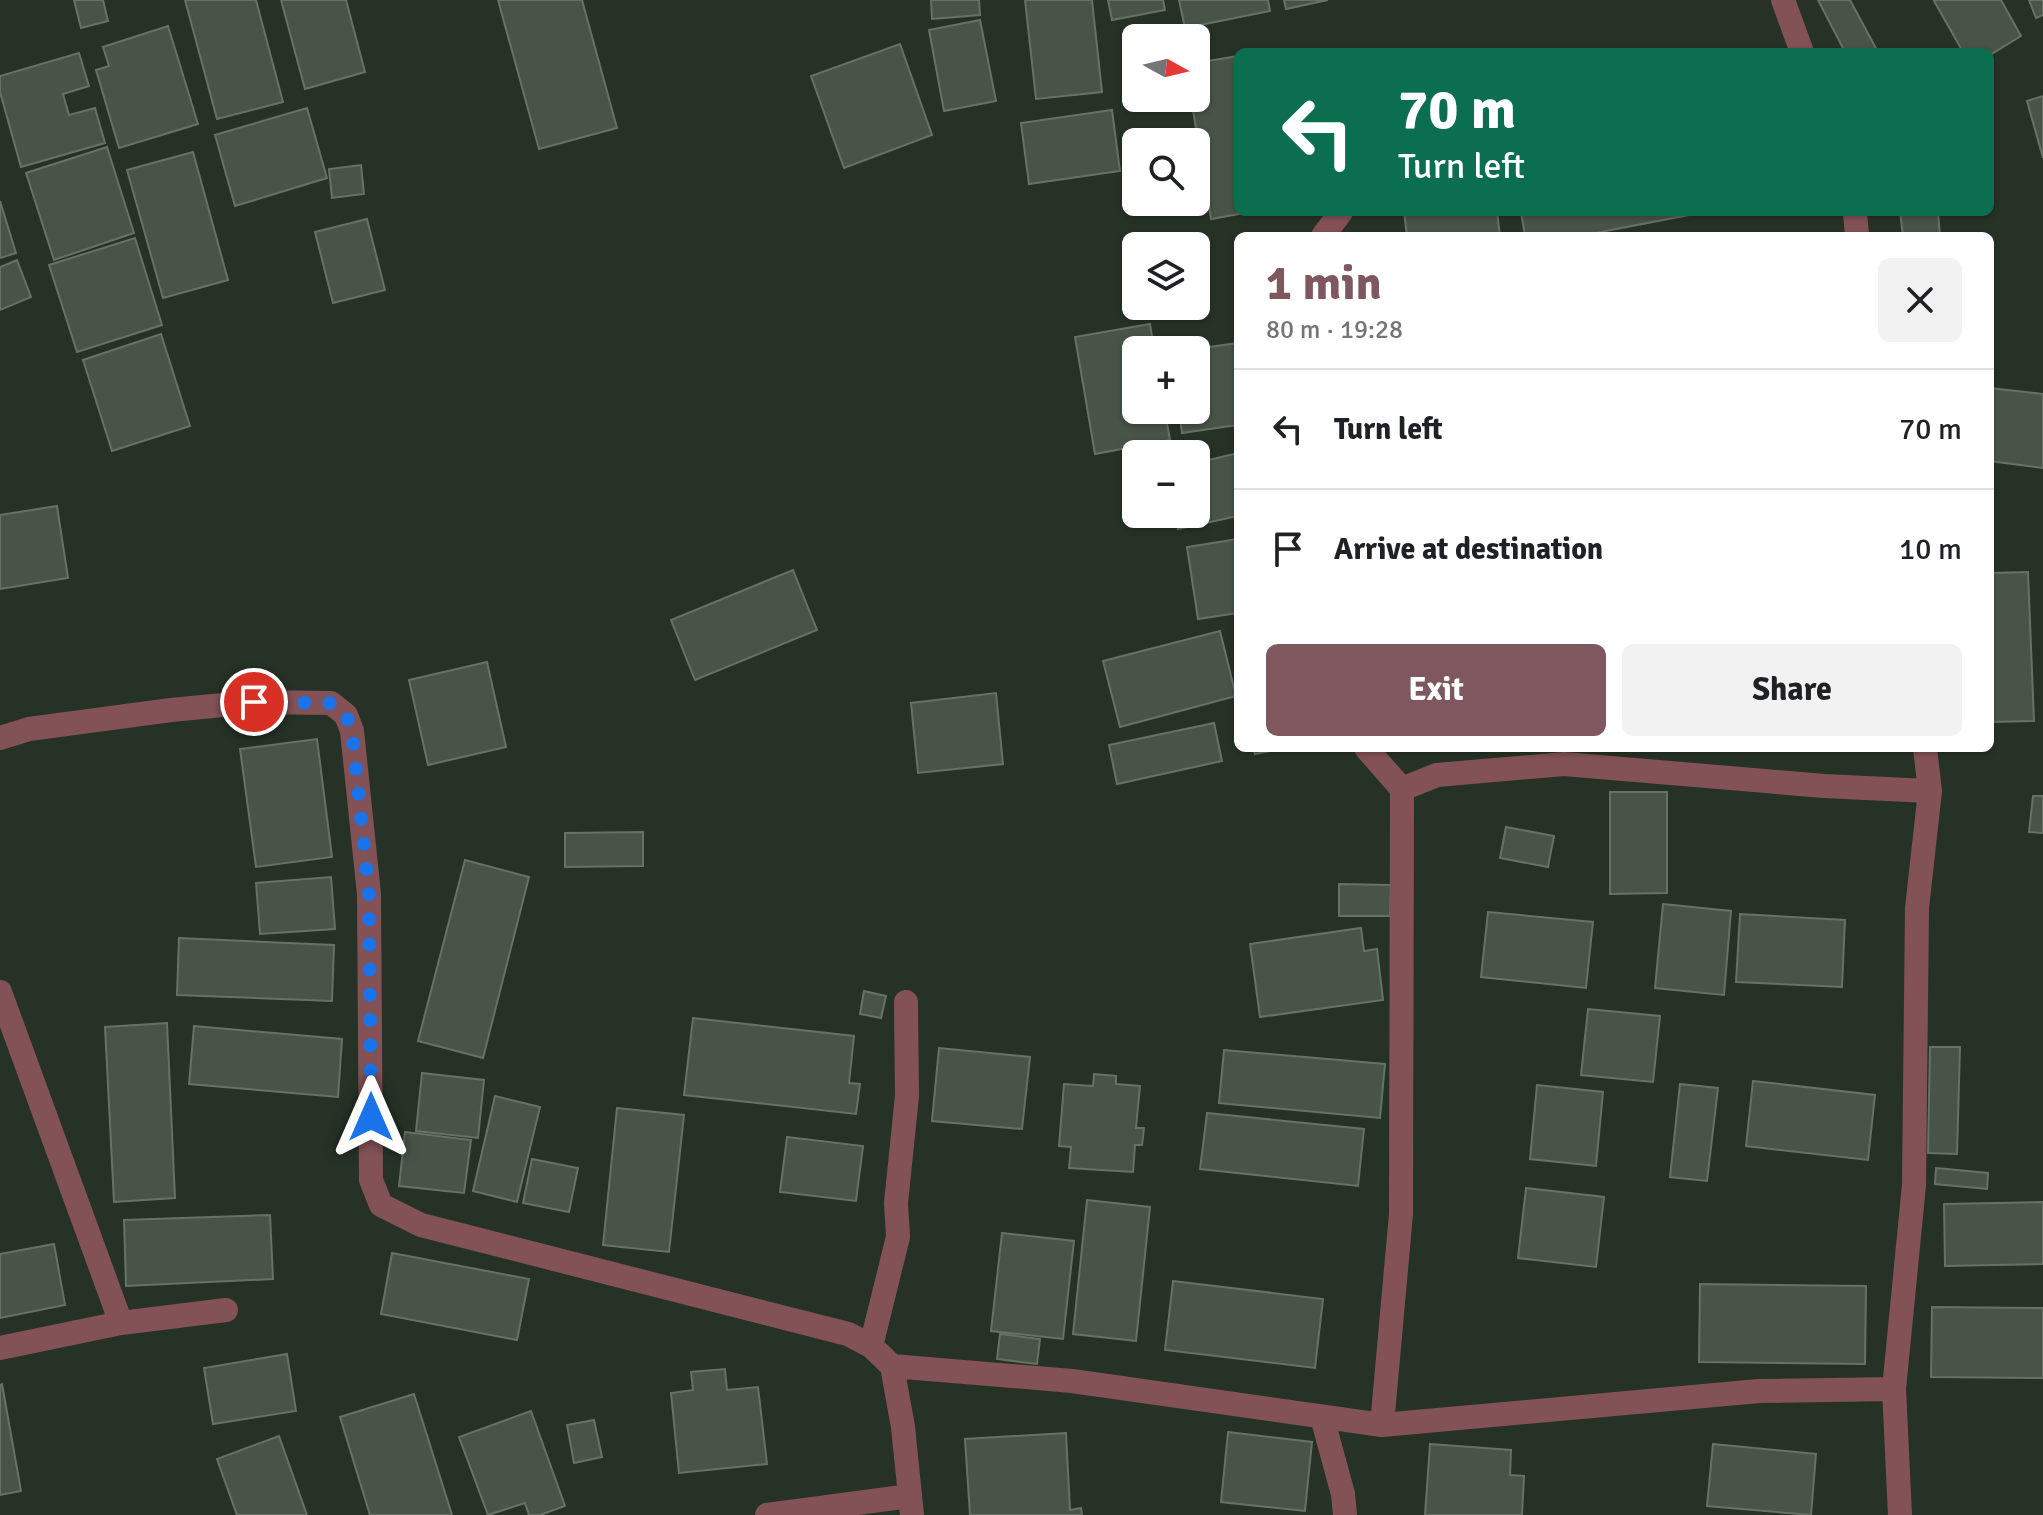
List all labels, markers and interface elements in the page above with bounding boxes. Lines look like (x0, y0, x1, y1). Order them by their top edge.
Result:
north arrow (1122, 24, 1210, 112)
map controls (1122, 24, 1210, 528)
text: 70 m (1398, 75, 1516, 144)
icon: left (1266, 80, 1370, 184)
button: search (1122, 128, 1210, 216)
text: Turn left (1398, 144, 1525, 189)
button: layers (1122, 232, 1210, 320)
text: 1 min (1266, 254, 1382, 313)
button: close (1878, 258, 1962, 342)
text: 80 m · 19:28 (1266, 314, 1403, 346)
button: + (1122, 336, 1210, 424)
icon: left (1266, 407, 1310, 451)
text: Turn left (1334, 411, 1443, 448)
text: 70 m (1899, 411, 1962, 448)
button: − (1122, 440, 1210, 528)
icon: arrive (1266, 527, 1310, 571)
text: Arrive at destination (1334, 531, 1603, 568)
text: 10 m (1899, 531, 1962, 568)
button: Exit (1266, 644, 1606, 736)
button: Share (1622, 644, 1962, 736)
pin (220, 668, 288, 736)
icon: arrive (232, 680, 276, 724)
position arrow (329, 1075, 413, 1159)

